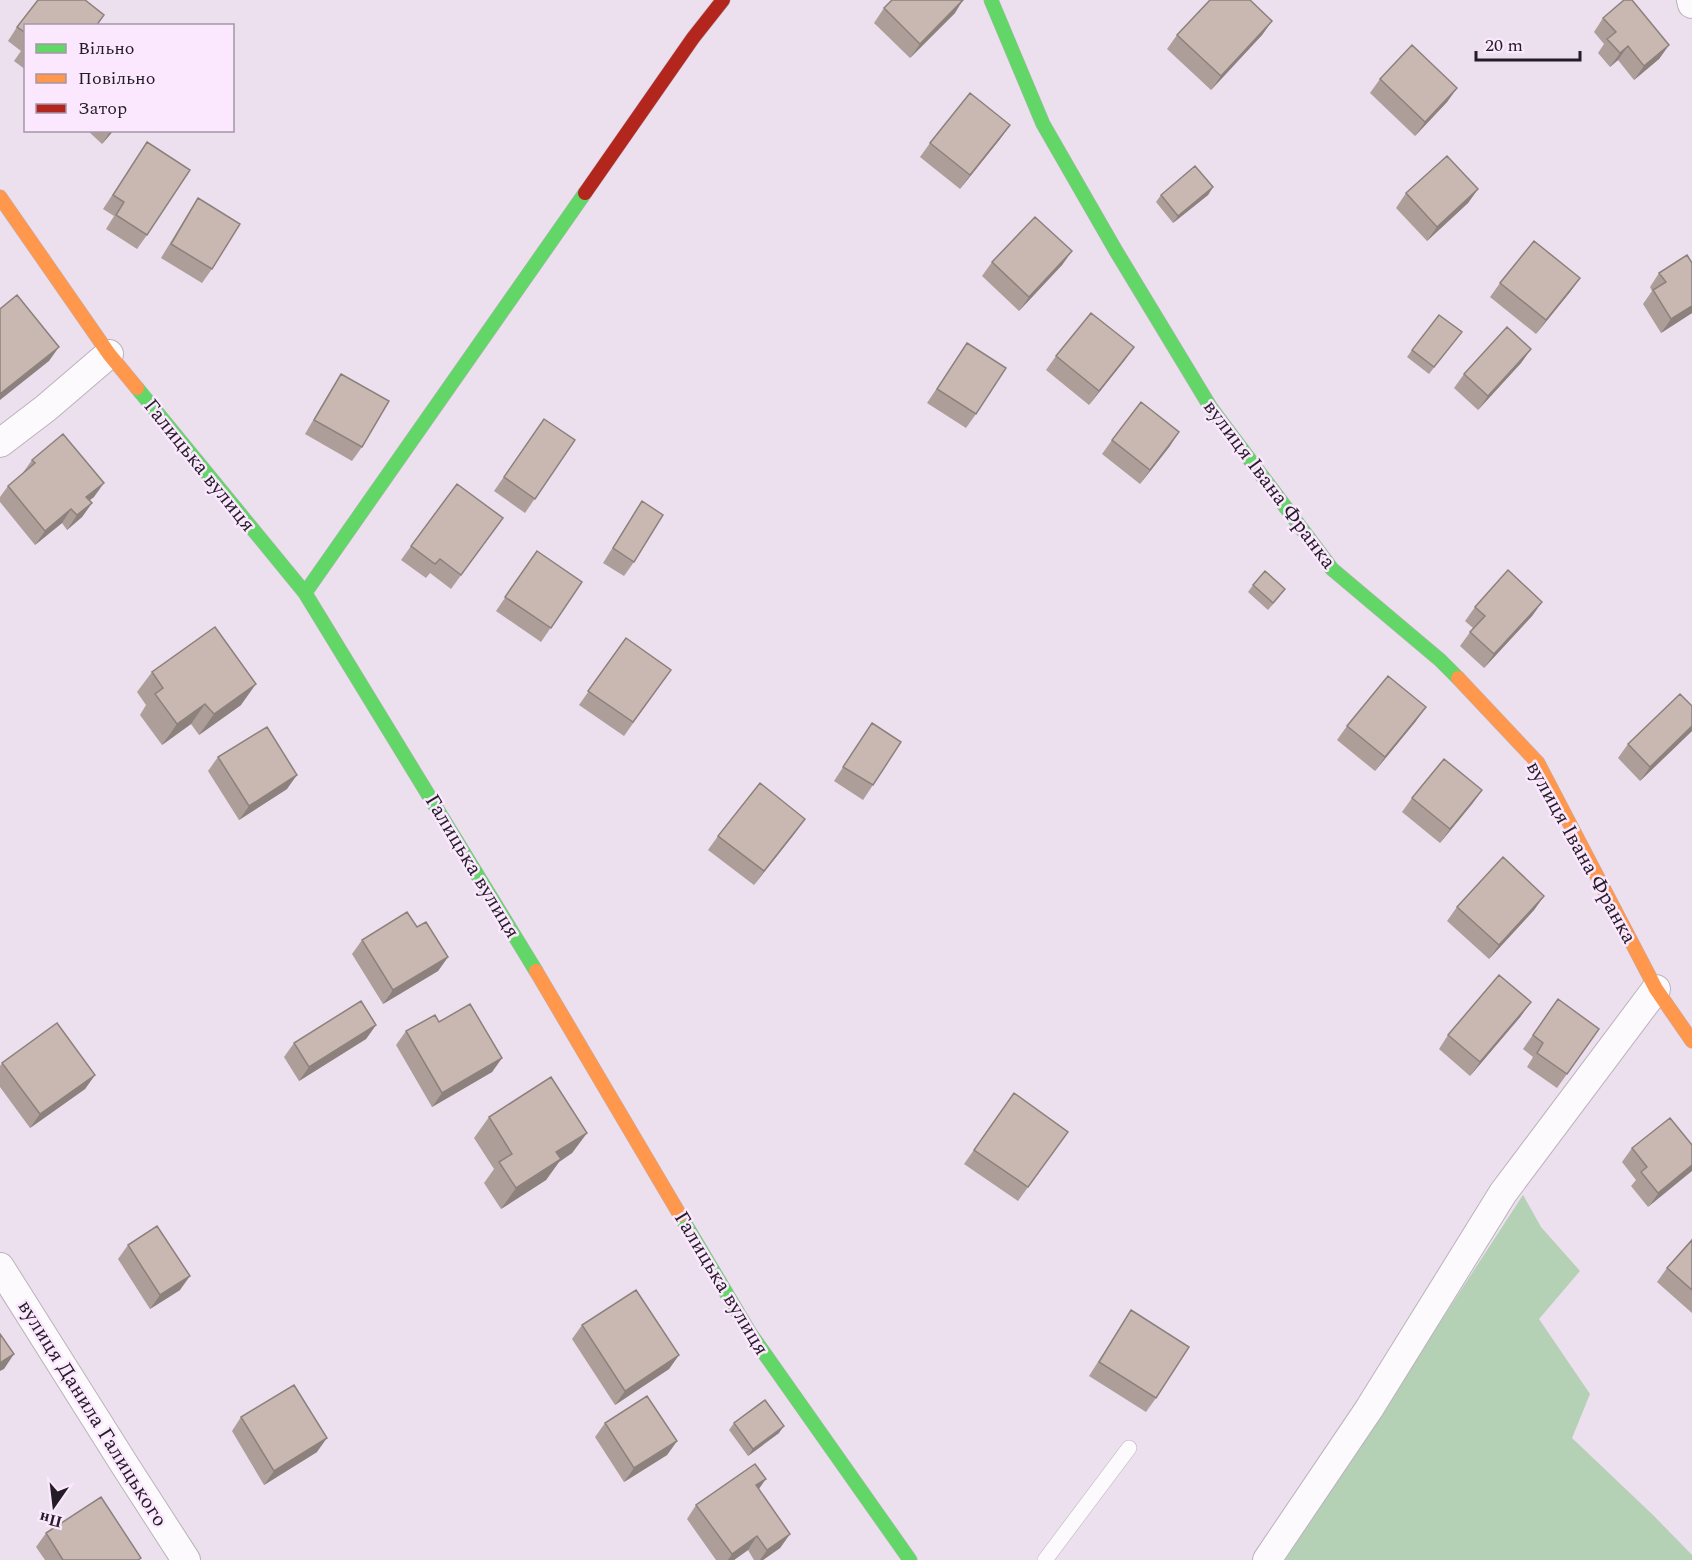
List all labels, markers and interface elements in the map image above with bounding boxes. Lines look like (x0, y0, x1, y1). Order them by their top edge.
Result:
legend (24, 24, 234, 132)
scale bar (1476, 24, 1580, 62)
text: 20 m (1485, 32, 1523, 59)
text: Вільно (78, 35, 135, 62)
text: Повільно (78, 65, 155, 92)
text: Затор (78, 95, 127, 122)
street label: Галицька вулиця (135, 392, 263, 539)
street label: вулиця Івана Франка (1195, 393, 1344, 577)
street label: вулиця Івана Франка (1517, 755, 1645, 951)
street label: Галицька вулиця (416, 788, 528, 945)
street label: Галицька вулиця (665, 1205, 777, 1362)
street label: вулиця Данила Галицького (9, 1294, 175, 1533)
north arrow (24, 1476, 84, 1536)
text: Пн (37, 1505, 65, 1534)

